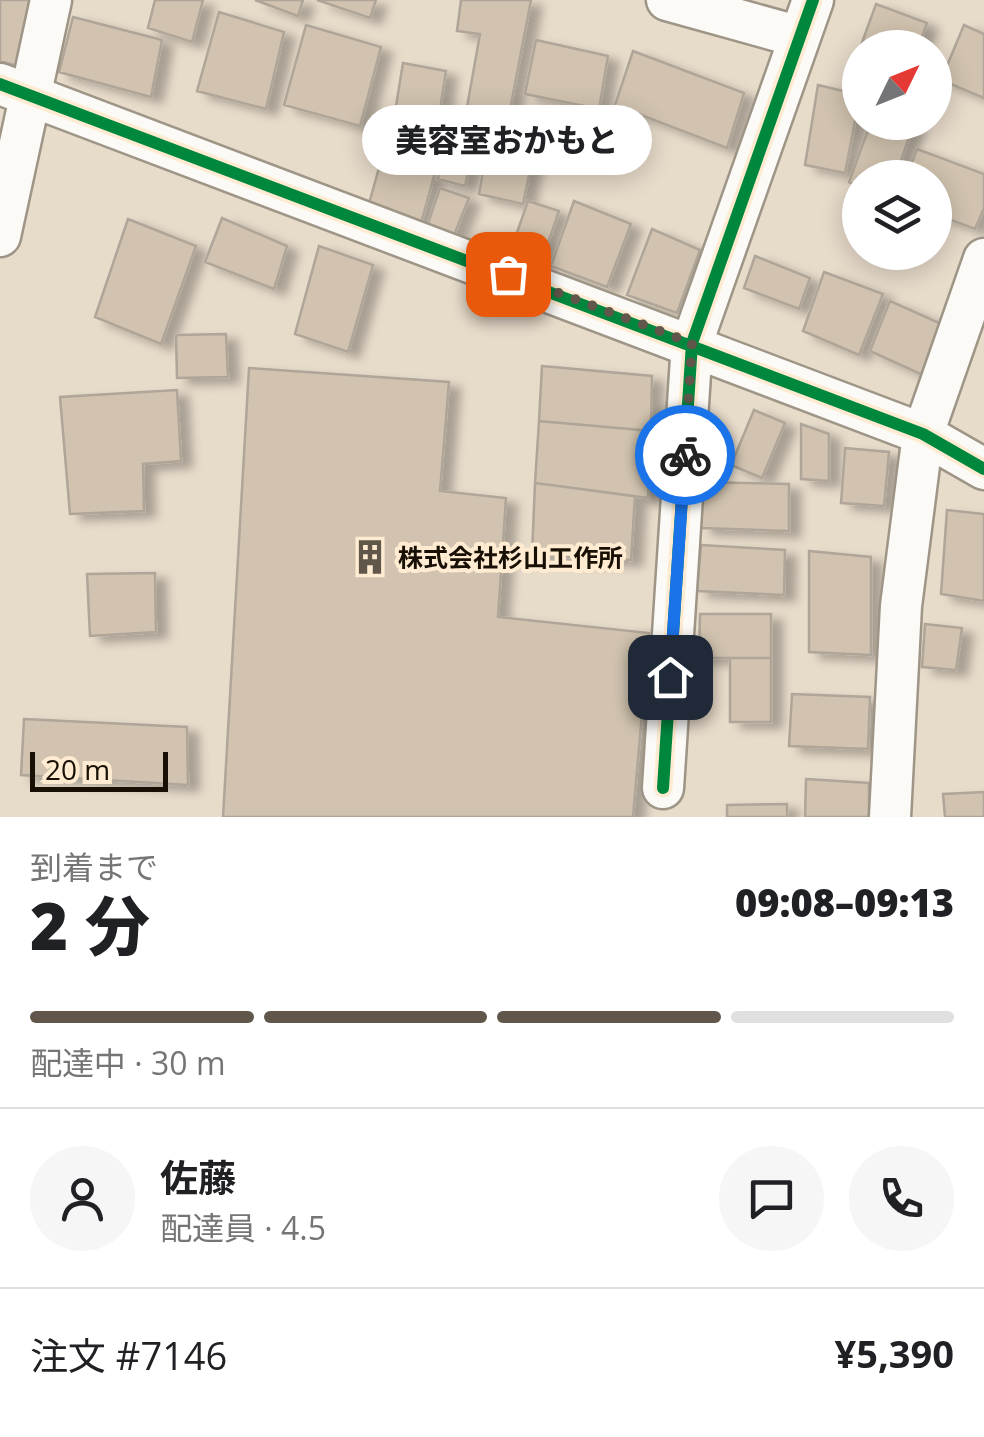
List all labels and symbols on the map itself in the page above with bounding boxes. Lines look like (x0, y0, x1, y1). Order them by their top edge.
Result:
north arrow (842, 30, 952, 140)
callout: 美容室おかもと (363, 104, 653, 174)
pin (466, 232, 551, 317)
courier (635, 405, 735, 505)
building icon: 株式会社杉山工作所 (351, 538, 389, 576)
place label: 株式会社杉山工作所 (398, 540, 623, 574)
pin (628, 635, 713, 720)
scale bar (30, 747, 168, 791)

